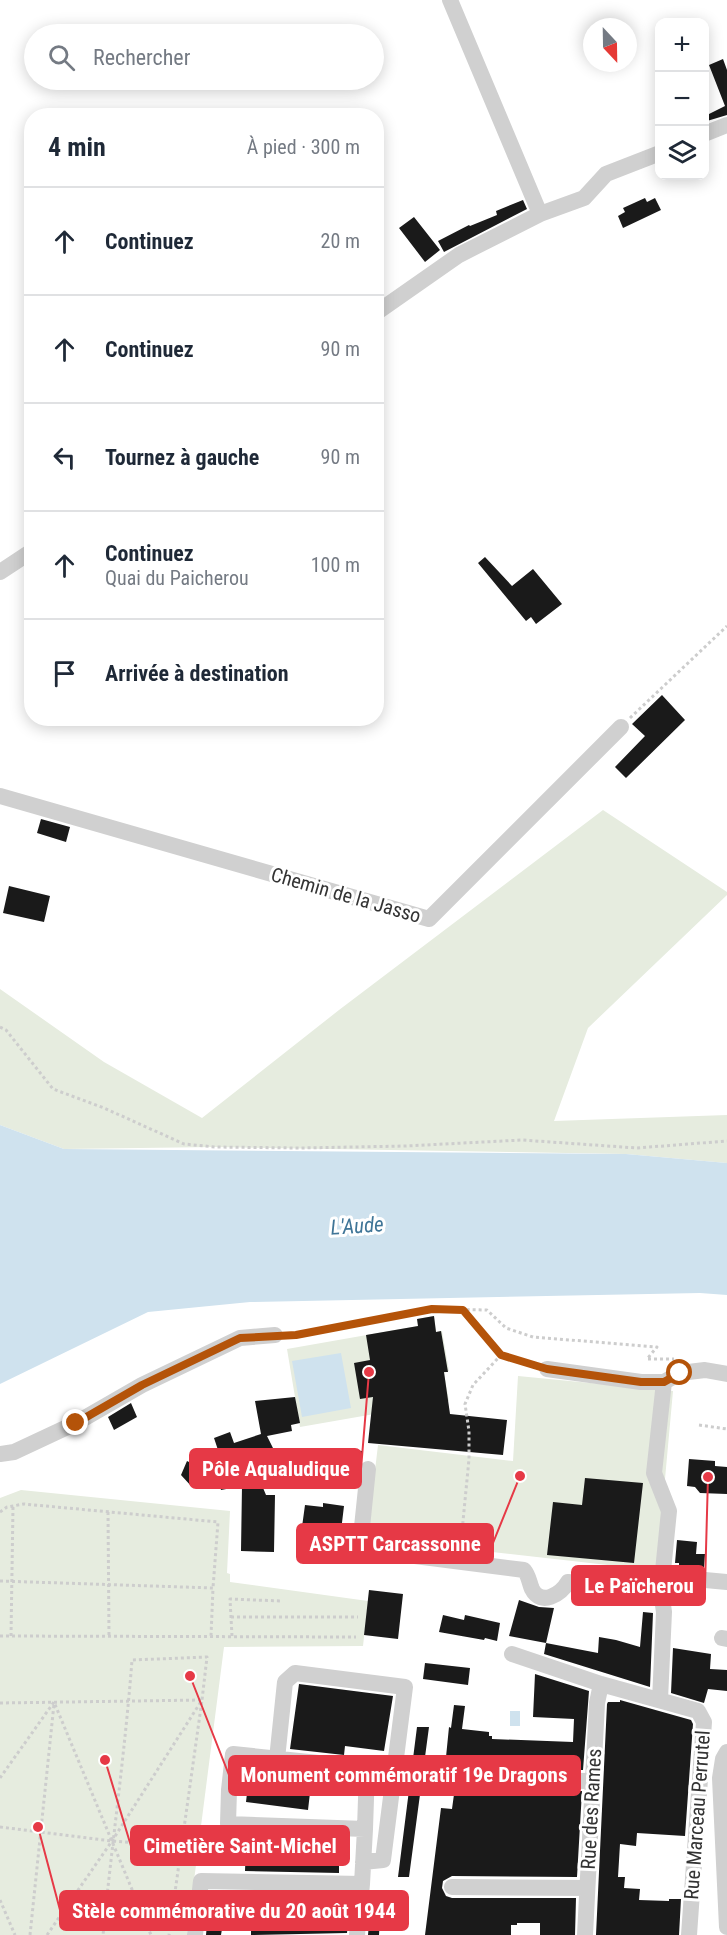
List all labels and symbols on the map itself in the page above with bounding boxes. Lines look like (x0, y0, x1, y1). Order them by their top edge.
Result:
north arrow (583, 18, 637, 72)
street label: Chemin de la Jasso (268, 862, 424, 928)
water label: L'Aude (330, 1212, 384, 1240)
route start (666, 1359, 692, 1385)
route end (62, 1409, 88, 1435)
callout: Pôle Aqualudique (190, 1449, 361, 1488)
text: Pôle Aqualudique (202, 1457, 350, 1481)
callout: ASPTT Carcassonne (297, 1524, 493, 1563)
text: ASPTT Carcassonne (309, 1532, 481, 1556)
callout: Le Païcherou (572, 1566, 705, 1605)
text: Le Païcherou (584, 1574, 694, 1598)
street label: Rue Marceau Perrutel (679, 1730, 715, 1900)
street label: Rue des Rames (576, 1748, 606, 1870)
callout: Monument commémoratif 19e Dragons (229, 1756, 580, 1795)
text: Monument commémoratif 19e Dragons (240, 1763, 568, 1787)
callout: Cimetière Saint-Michel (131, 1826, 349, 1865)
text: Cimetière Saint-Michel (143, 1834, 337, 1858)
callout: Stèle commémorative du 20 août 1944 (60, 1891, 408, 1930)
text: Stèle commémorative du 20 août 1944 (72, 1899, 396, 1923)

